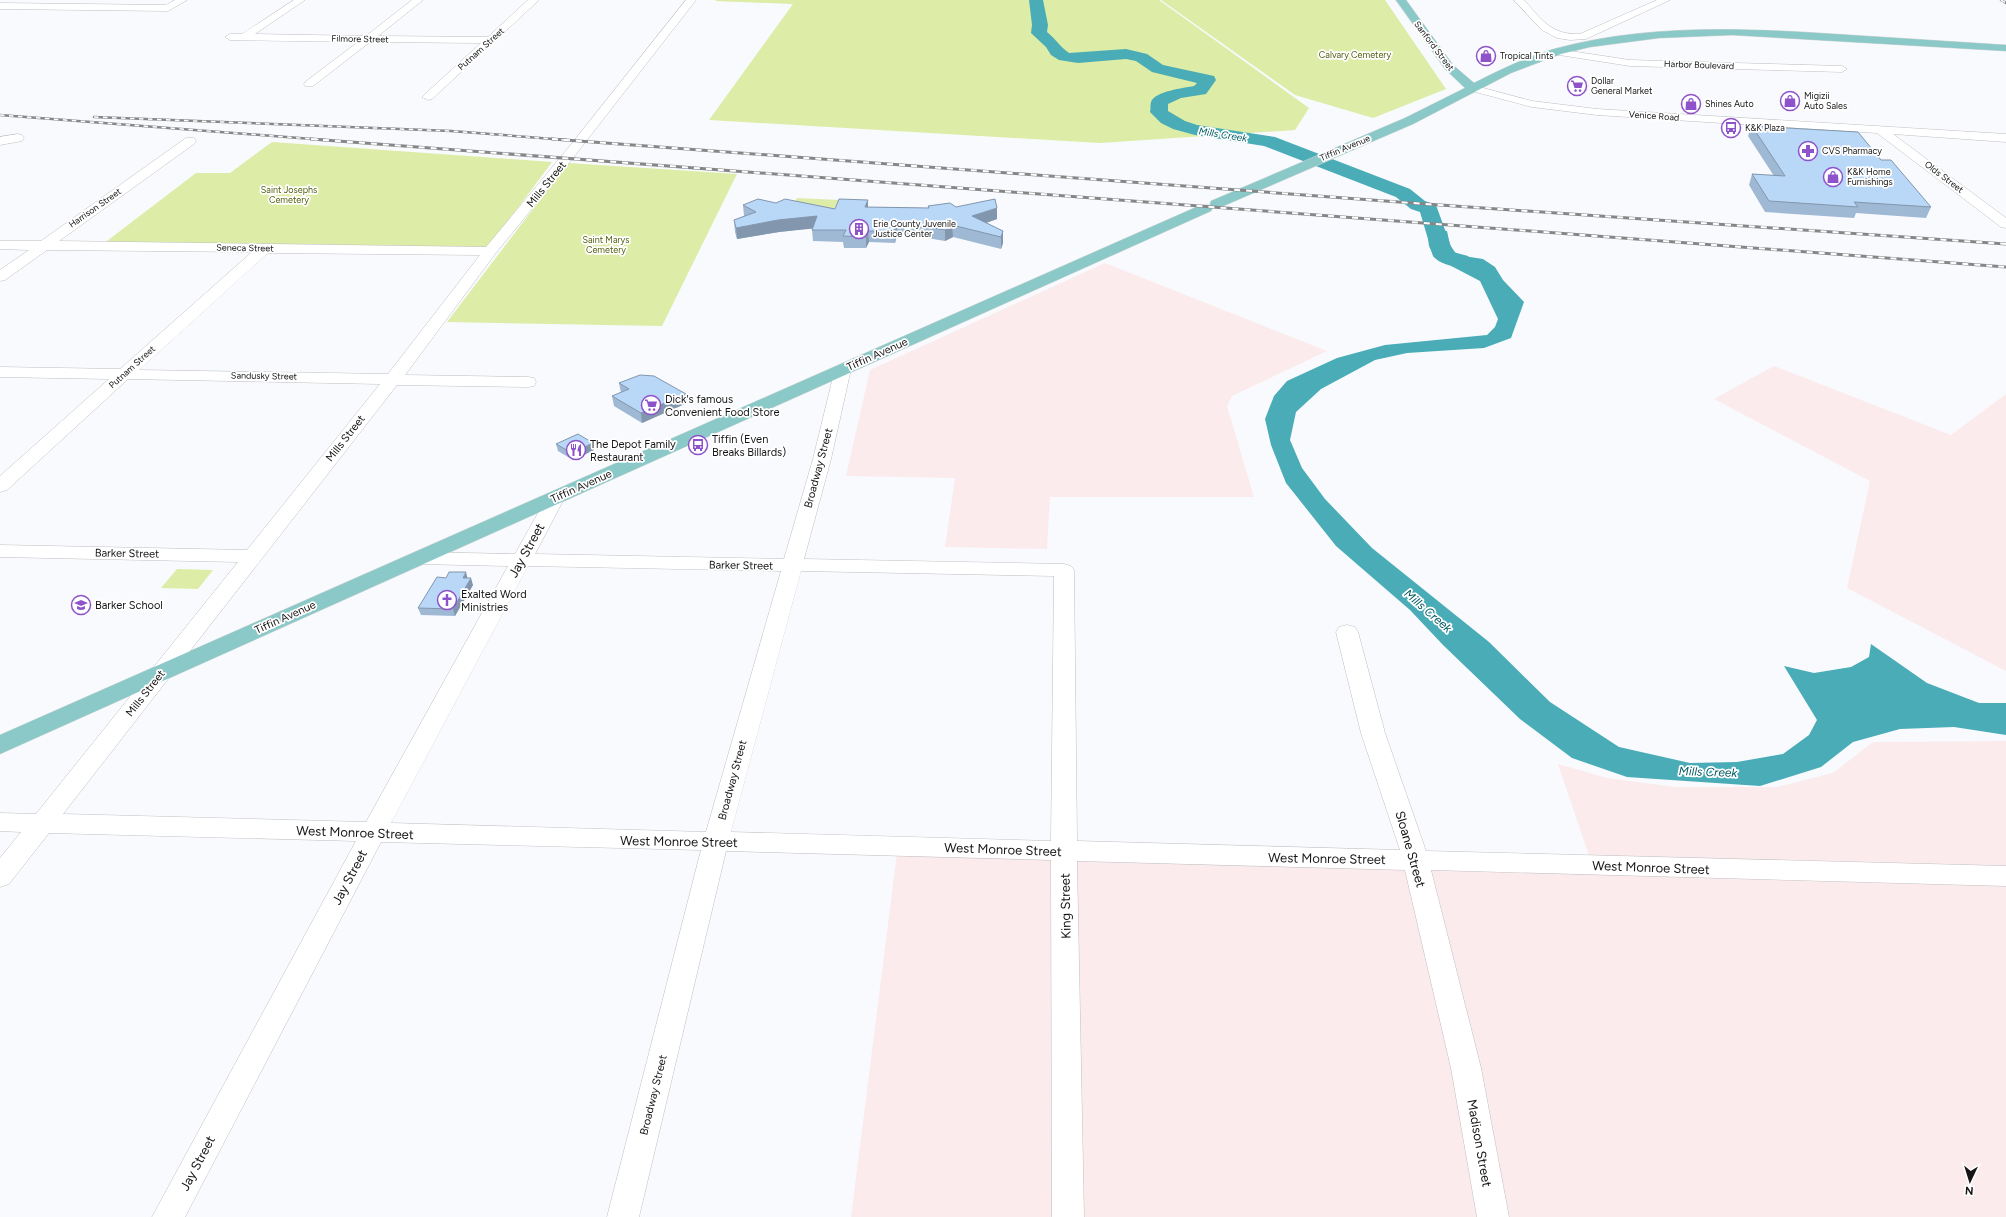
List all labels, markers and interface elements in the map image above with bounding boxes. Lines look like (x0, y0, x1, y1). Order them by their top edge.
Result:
street label: Sanford Street (1412, 19, 1457, 73)
street label: Putnam Street (455, 25, 506, 72)
street label: Filmore Street (331, 33, 389, 45)
shop icon: Tropical Tints (1475, 45, 1497, 67)
park label: Calvary Cemetery (1319, 49, 1391, 60)
place label: Tropical Tints (1500, 50, 1554, 61)
street label: Harbor Boulevard (1664, 58, 1734, 71)
supermarket icon: Dollar General Market (1566, 75, 1588, 97)
place label: Dollar General Market (1591, 75, 1653, 96)
shop icon: Migizii Auto Sales (1779, 90, 1801, 112)
place label: Migizii Auto Sales (1804, 90, 1847, 111)
shop icon: Shines Auto (1680, 93, 1702, 115)
place label: Shines Auto (1705, 98, 1754, 109)
street label: Venice Road (1628, 108, 1680, 123)
bus stop icon: K&K Plaza (1720, 117, 1742, 139)
place label: K&K Plaza (1745, 122, 1785, 133)
water label: Mills Creek (1198, 124, 1249, 145)
street label: Tiffin Avenue (1318, 132, 1372, 163)
pharmacy icon: CVS Pharmacy (1797, 140, 1819, 162)
place label: CVS Pharmacy (1822, 145, 1882, 156)
street label: Olds Street (1923, 158, 1966, 195)
street label: Mills Street (524, 159, 569, 210)
shop icon: K&K Home Furnishings (1822, 166, 1844, 188)
place label: K&K Home Furnishings (1847, 166, 1893, 187)
park label: Saint Josephs Cemetery (261, 184, 317, 205)
street label: Harrison Street (66, 185, 123, 230)
building icon: Erie County Juvenile Justice Center (848, 218, 870, 240)
place label: Erie County Juvenile Justice Center (873, 218, 956, 239)
park label: Saint Marys Cemetery (582, 234, 630, 255)
street label: Seneca Street (216, 242, 274, 254)
street label: Tiffin Avenue (845, 335, 910, 374)
street label: Putnam Street (106, 343, 157, 390)
street label: Sandusky Street (231, 369, 298, 382)
place label: Dick's famous Convenient Food Store (665, 393, 780, 419)
supermarket icon: Dick's famous Convenient Food Store (640, 394, 662, 416)
street label: Mills Street (323, 413, 368, 464)
street label: Broadway Street (802, 427, 835, 510)
place label: Tiffin (Even Breaks Billards) (712, 433, 786, 459)
bus stop icon: Tiffin (Even Breaks Billards) (687, 434, 709, 456)
place label: The Depot Family Restaurant (590, 438, 676, 464)
restaurant icon: The Depot Family Restaurant (565, 439, 587, 461)
street label: Tiffin Avenue (549, 467, 614, 506)
street label: Jay Street (505, 520, 548, 580)
street label: Barker Street (95, 546, 159, 561)
street label: Barker Street (709, 558, 773, 573)
water label: Mills Creek (1401, 587, 1456, 636)
place label: Exalted Word Ministries (461, 588, 527, 614)
church icon: Exalted Word Ministries (436, 589, 458, 611)
school or university icon: Barker School (70, 594, 92, 616)
street label: Tiffin Avenue (253, 598, 318, 637)
place label: Barker School (95, 599, 163, 612)
street label: Mills Street (123, 668, 168, 719)
street label: Broadway Street (716, 739, 749, 822)
water label: Mills Creek (1678, 764, 1739, 780)
street label: Sloane Street (1392, 809, 1429, 889)
street label: West Monroe Street (296, 823, 414, 842)
street label: West Monroe Street (620, 833, 738, 850)
street label: West Monroe Street (944, 840, 1062, 859)
street label: Jay Street (329, 847, 370, 907)
street label: West Monroe Street (1268, 850, 1386, 867)
street label: West Monroe Street (1592, 858, 1710, 877)
street label: King Street (1057, 873, 1074, 939)
street label: Broadway Street (637, 1054, 670, 1137)
street label: Madison Street (1464, 1098, 1495, 1188)
street label: Jay Street (177, 1133, 218, 1193)
north arrow (1950, 1161, 1990, 1201)
text: N (1965, 1184, 1974, 1197)

